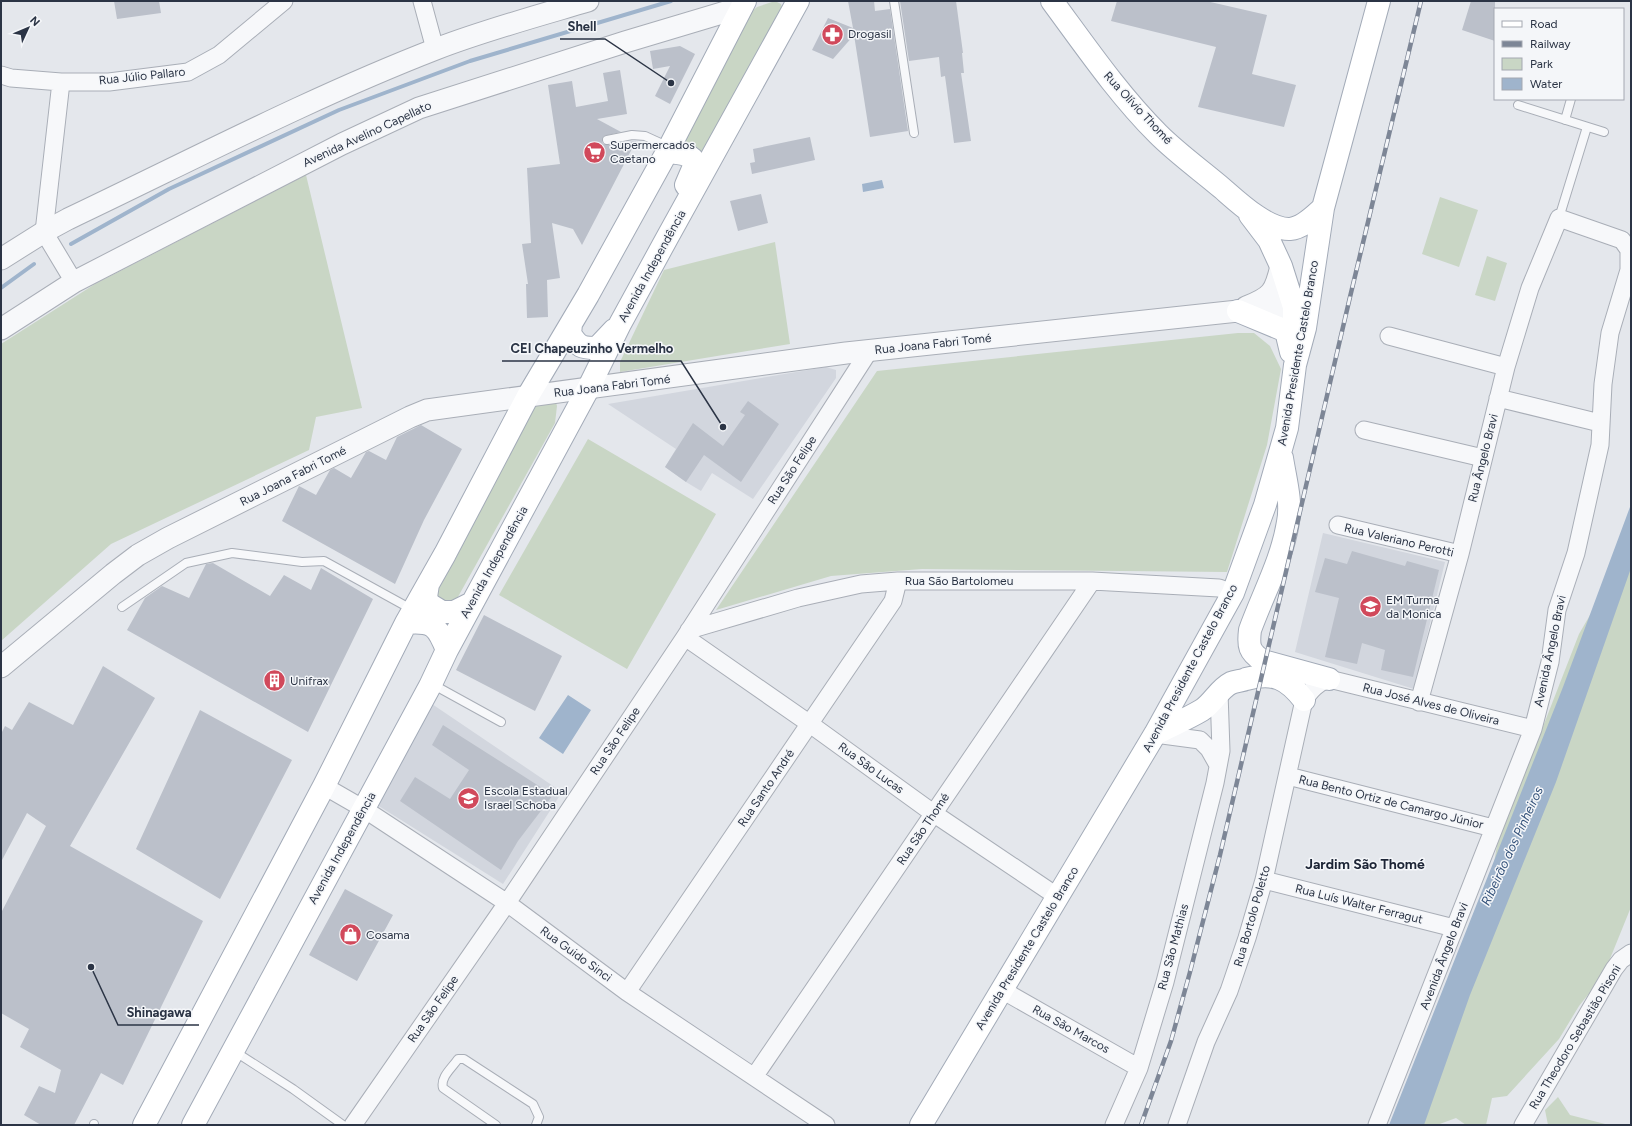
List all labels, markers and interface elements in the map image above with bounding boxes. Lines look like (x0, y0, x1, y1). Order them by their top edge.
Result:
north arrow (8, 8, 48, 48)
legend (1494, 8, 1624, 100)
text: N (27, 14, 42, 29)
callout: Shell (560, 14, 605, 39)
text: Road (1530, 17, 1558, 31)
text: Shell (568, 19, 596, 34)
pharmacy icon: Drogasil (819, 21, 845, 47)
place label: Drogasil (848, 27, 891, 41)
text: Railway (1530, 37, 1571, 51)
text: Park (1530, 57, 1553, 71)
street label: Rua Júlio Pallaro (98, 64, 186, 88)
street label: Rua Olívio Thomé (1101, 69, 1175, 147)
text: Water (1530, 77, 1562, 91)
street label: Avenida Avelino Capellato (301, 98, 434, 170)
place label: Supermercados Caetano (610, 138, 695, 166)
supermarket icon: Supermercados Caetano (581, 139, 607, 165)
street label: Avenida Independência (615, 208, 689, 324)
street label: Avenida Presidente Castelo Branco (1275, 259, 1321, 447)
street label: Rua Joana Fabri Tomé (874, 331, 993, 357)
callout: CEI Chapeuzinho Vermelho (502, 336, 681, 361)
text: CEI Chapeuzinho Vermelho (511, 341, 674, 356)
street label: Rua Joana Fabri Tomé (553, 372, 672, 400)
street label: Rua Ângelo Bravi (1465, 412, 1501, 504)
street label: Rua São Felipe (765, 433, 820, 507)
street label: Rua Joana Fabri Tomé (238, 443, 349, 509)
street label: Avenida Independência (457, 504, 531, 620)
street label: Rua Valeriano Perotti (1343, 521, 1455, 559)
street label: Rua São Bartolomeu (905, 574, 1013, 588)
street label: Avenida Presidente Castelo Branco (1140, 582, 1240, 754)
place label: EM Turma da Monica (1386, 593, 1441, 621)
school or university icon: EM Turma da Monica (1357, 594, 1383, 620)
street label: Avenida Ângelo Bravi (1531, 594, 1569, 708)
building icon: Unifrax (262, 668, 288, 694)
place label: Unifrax (290, 674, 329, 688)
street label: Rua José Alves de Oliveira (1361, 680, 1501, 728)
street label: Rua São Felipe (587, 704, 643, 778)
street label: Rua São Lucas (835, 739, 907, 797)
street label: Rua Santo André (735, 746, 797, 829)
street label: Rua Bento Ortiz de Camargo Júnior (1297, 772, 1485, 832)
place label: Escola Estadual Israel Schoba (484, 784, 568, 812)
water label: Ribeirão dos Pinheiros (1478, 784, 1546, 908)
school or university icon: Escola Estadual Israel Schoba (455, 785, 481, 811)
street label: Avenida Independência (305, 790, 379, 906)
street label: Rua São Thomé (894, 790, 952, 868)
district label: Jardim São Thomé (1305, 856, 1425, 873)
street label: Avenida Presidente Castelo Branco (973, 864, 1081, 1032)
street label: Rua Bortolo Poletto (1231, 864, 1273, 968)
street label: Rua Luís Walter Ferragut (1294, 881, 1425, 927)
street label: Avenida Ângelo Bravi (1417, 900, 1471, 1012)
street label: Rua São Mathias (1155, 902, 1191, 992)
shop icon: Cosama (338, 922, 364, 948)
street label: Rua Guido Sinci (538, 923, 614, 985)
place label: Cosama (366, 928, 410, 942)
street label: Rua Theodoro Sebastião Pisoni (1526, 962, 1624, 1112)
street label: Rua São Felipe (405, 972, 462, 1045)
callout: Shinagawa (118, 1000, 199, 1025)
street label: Rua São Marcos (1030, 1002, 1112, 1056)
text: Shinagawa (126, 1005, 192, 1020)

